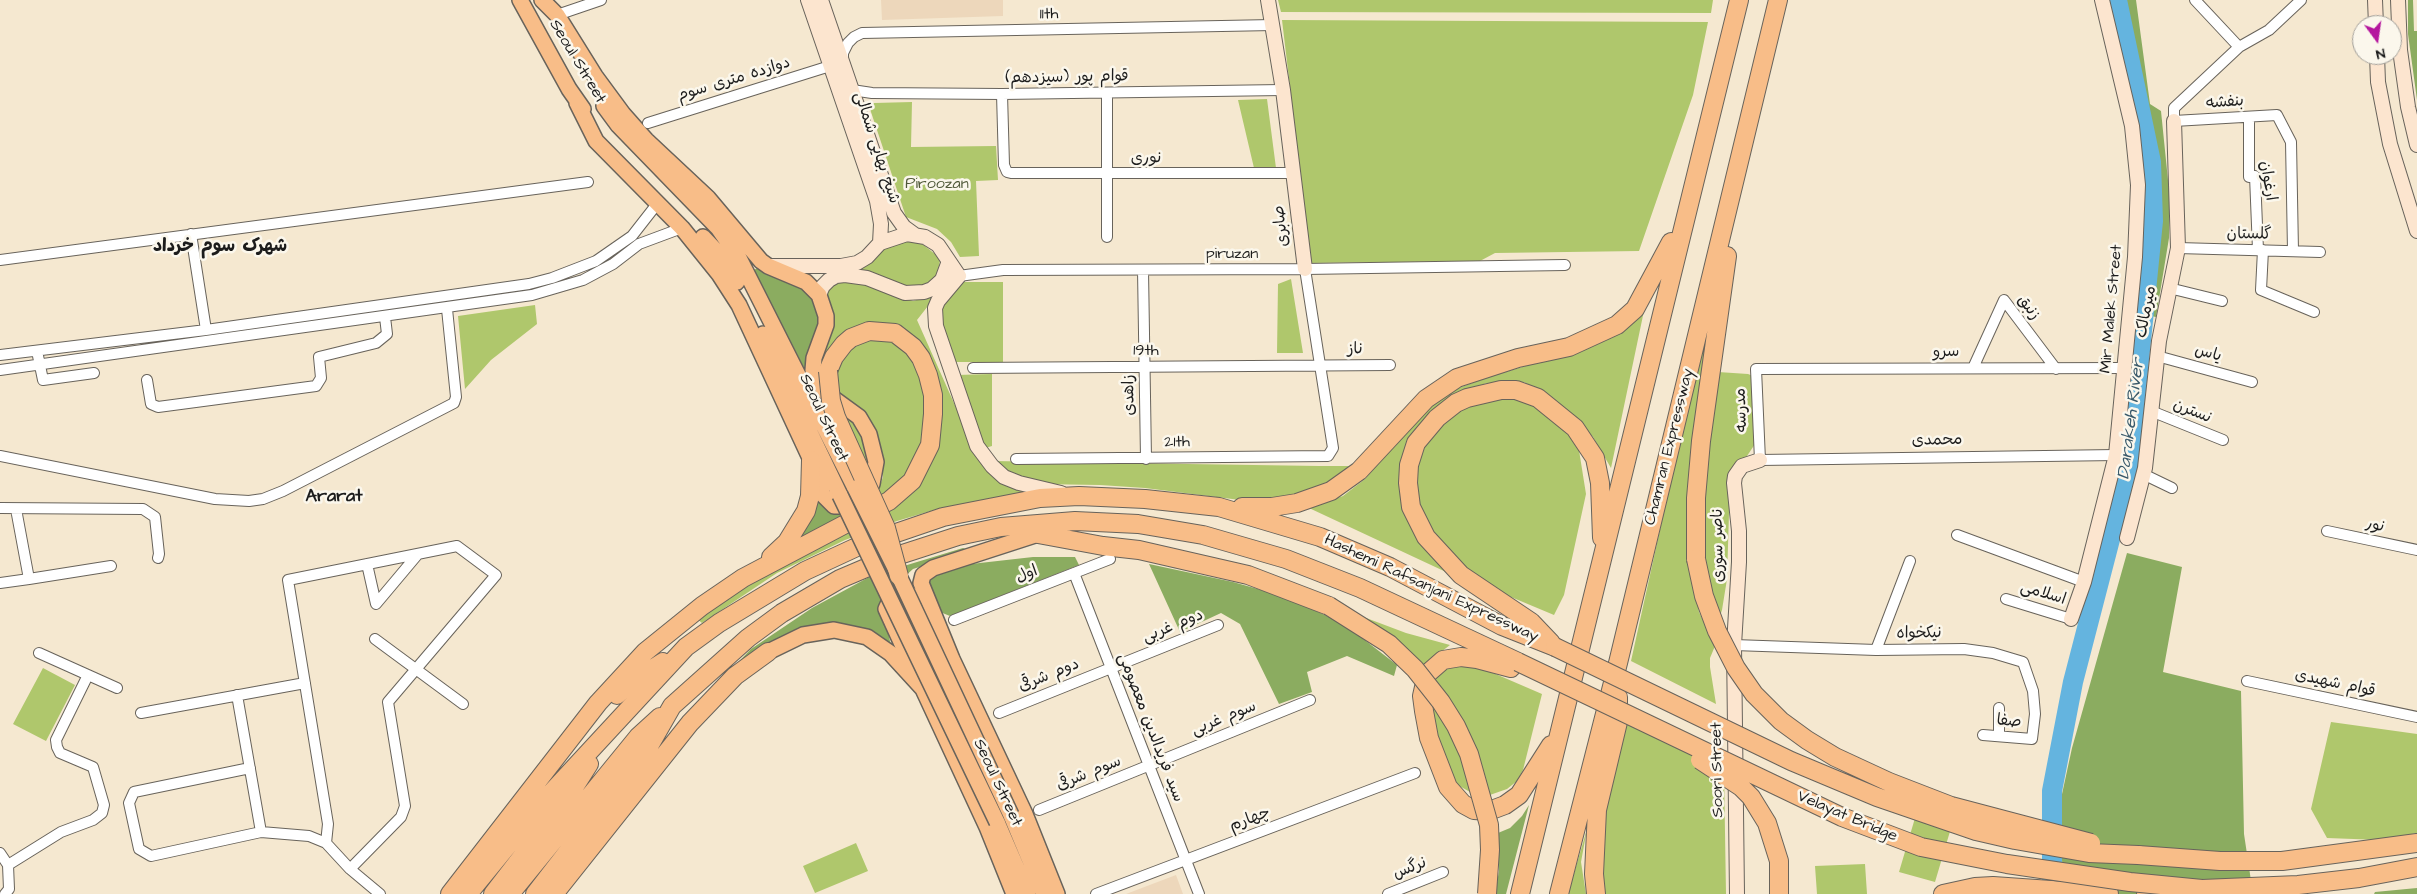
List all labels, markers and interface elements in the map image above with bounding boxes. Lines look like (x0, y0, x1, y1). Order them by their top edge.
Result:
street label: 11th (1040, 5, 1058, 25)
north arrow (2352, 15, 2402, 65)
street label: Seoul Street (544, 17, 610, 107)
text: N (2374, 43, 2387, 64)
street label: دوازده متری سوم (675, 54, 793, 106)
street label: قوام پور (سیزدهم) (1005, 67, 1129, 89)
street label: شیخ بهایی شمالی (849, 90, 903, 206)
street label: بنفشه (2205, 92, 2245, 114)
street label: نوری (1130, 149, 1162, 169)
street label: ارغوان (2254, 160, 2280, 202)
park label: Piroozan (905, 175, 969, 195)
street label: صابری (1270, 204, 1294, 248)
street label: گلستان (2226, 225, 2272, 245)
district label: شهرک سوم خرداد (153, 236, 287, 258)
street label: Mir Malek Street (2097, 244, 2127, 374)
street label: piruzan (1206, 245, 1258, 265)
street label: میرمالک (2133, 284, 2161, 340)
street label: زنبق (2012, 292, 2044, 324)
street label: ناز (1347, 340, 1363, 360)
street label: یاس (2192, 341, 2224, 367)
street label: 19th (1133, 342, 1159, 362)
street label: سرو (1933, 343, 1959, 363)
water label: Darakeh River (2114, 357, 2150, 481)
street label: Chamran Expressway (1641, 367, 1699, 527)
street label: Seoul Street (794, 371, 852, 465)
street label: زاهدی (1120, 374, 1140, 416)
street label: مدرسه (1732, 388, 1752, 432)
street label: نسترن (2170, 396, 2214, 428)
street label: محمدی (1911, 431, 1963, 451)
street label: 21th (1164, 433, 1190, 453)
district label: Ararat (306, 486, 362, 508)
street label: ناصر سوری (1709, 508, 1729, 582)
street label: نور (2364, 515, 2386, 537)
street label: Hashemi Rafsanjani Expressway (1321, 531, 1541, 647)
street label: اول (1013, 562, 1041, 588)
street label: اسلامی (2018, 578, 2068, 610)
street label: دوم غربی (1140, 606, 1206, 648)
street label: نیکخواه (1896, 624, 1942, 644)
street label: سید فریدالدین معصومی (1113, 651, 1187, 805)
street label: دوم شرقی (1016, 655, 1082, 697)
street label: قوام شهیدی (2293, 666, 2377, 702)
street label: سوم غربی (1189, 697, 1259, 741)
street label: صفا (1996, 711, 2022, 733)
street label: Soori Street (1708, 722, 1728, 818)
street label: Seoul Street (968, 736, 1026, 830)
street label: سوم شرقی (1054, 752, 1124, 796)
street label: Velayat Bridge (1794, 787, 1900, 847)
street label: چهارم (1227, 803, 1273, 837)
street label: نرگس (1390, 854, 1430, 884)

